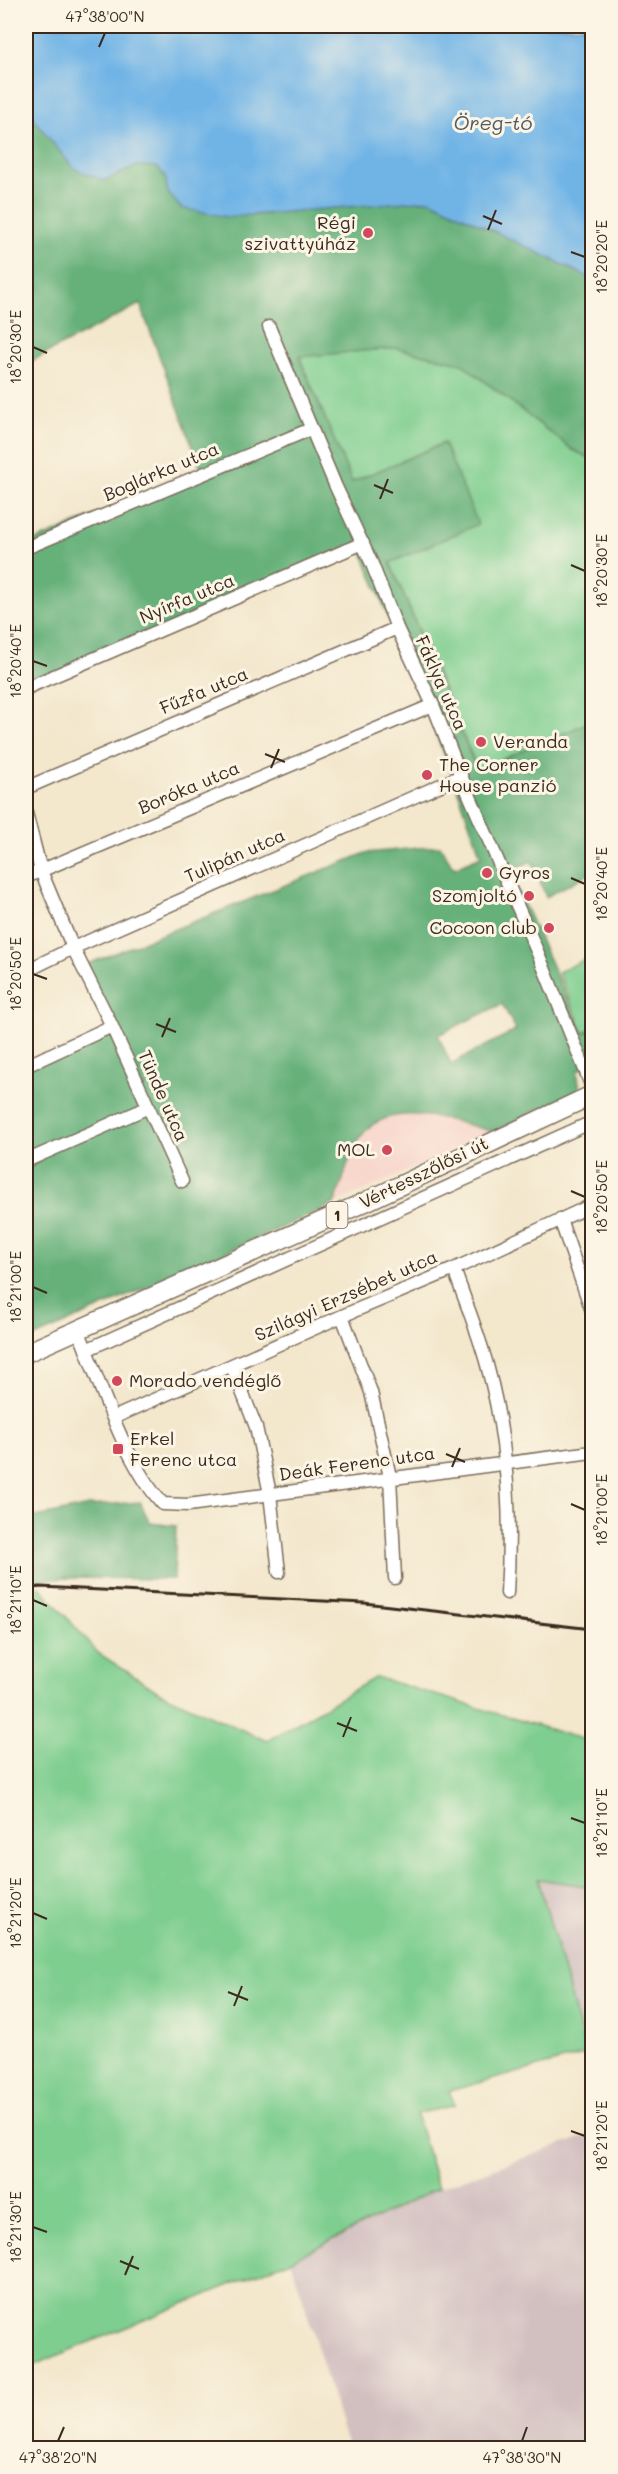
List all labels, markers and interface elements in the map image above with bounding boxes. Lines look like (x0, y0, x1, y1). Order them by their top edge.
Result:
text: 47°38'00"N (66, 6, 144, 26)
water label: Öreg-tó (454, 109, 533, 135)
place label: Régi szivattyúház (245, 210, 356, 255)
text: 18°20'20"E (591, 220, 611, 294)
marker: Régi szivattyúház (361, 226, 375, 240)
text: 18°20'30"E (5, 309, 25, 384)
street label: Boglárka utca (99, 436, 222, 506)
text: 18°20'30"E (591, 533, 611, 608)
street label: Nyírfa utca (135, 567, 238, 629)
text: 18°20'40"E (5, 623, 25, 698)
street label: Fáklya utca (410, 631, 473, 734)
street label: Fűzfa utca (156, 661, 251, 719)
place label: Veranda (493, 729, 569, 753)
marker: Veranda (474, 735, 488, 749)
place label: The Corner House panzió (439, 752, 557, 797)
street label: Boróka utca (134, 755, 243, 819)
marker: The Corner House panzió (420, 768, 434, 782)
street label: Tulipán utca (181, 822, 289, 888)
text: 18°20'40"E (591, 846, 611, 921)
place label: Gyros (499, 860, 550, 884)
marker: Gyros (480, 866, 494, 880)
place label: Szomjoltó (432, 883, 517, 907)
marker: Szomjoltó (522, 889, 536, 903)
place label: Cocoon club (429, 915, 537, 939)
marker: Cocoon club (542, 921, 556, 935)
text: 18°20'50"E (5, 936, 25, 1011)
street label: Tünde utca (133, 1046, 195, 1145)
street label: Vértesszőlősi út (355, 1131, 492, 1214)
place label: MOL (337, 1137, 376, 1161)
marker: MOL (380, 1143, 394, 1157)
text: 18°20'50"E (591, 1159, 611, 1234)
road number: 1 (326, 1202, 348, 1228)
street label: Szilágyi Erzsébet utca (250, 1244, 441, 1346)
text: 18°21'00"E (5, 1250, 25, 1323)
place label: Morado vendéglő (129, 1368, 282, 1392)
marker: Morado vendéglő (110, 1374, 124, 1388)
place label: Erkel Ferenc utca (130, 1426, 237, 1471)
street label: Deák Ferenc utca (277, 1440, 436, 1486)
marker: Erkel Ferenc utca (111, 1442, 125, 1456)
text: 18°21'00"E (591, 1473, 611, 1546)
text: 18°21'10"E (5, 1565, 25, 1635)
text: 18°21'10"E (591, 1788, 611, 1858)
text: 18°21'20"E (5, 1877, 25, 1949)
text: 18°21'20"E (591, 2100, 611, 2172)
text: 18°21'30"E (5, 2191, 25, 2263)
text: 47°38'20"N (19, 2447, 97, 2467)
text: 47°38'30"N (483, 2447, 561, 2467)

